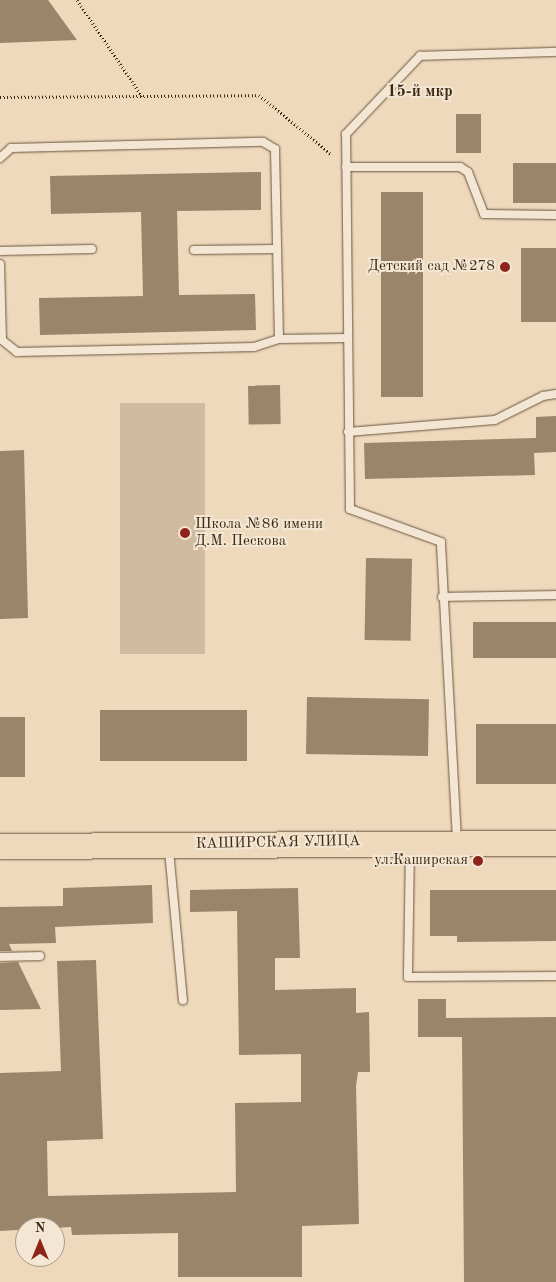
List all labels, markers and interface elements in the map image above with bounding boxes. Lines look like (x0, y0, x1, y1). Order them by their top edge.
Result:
district label: 15-й мкр (387, 82, 453, 102)
place label: Детский сад №278 (368, 258, 495, 276)
marker: Детский сад №278 (499, 261, 511, 273)
place label: Школа №86 имени Д.М. Пескова (195, 515, 323, 550)
marker: Школа №86 имени Д.М. Пескова (179, 527, 191, 539)
street label: КАШИРСКАЯ УЛИЦА (196, 833, 360, 853)
place label: ул.Каширская (374, 852, 468, 870)
marker: ул.Каширская (472, 855, 484, 867)
north arrow (15, 1217, 65, 1267)
text: N (35, 1221, 45, 1235)

